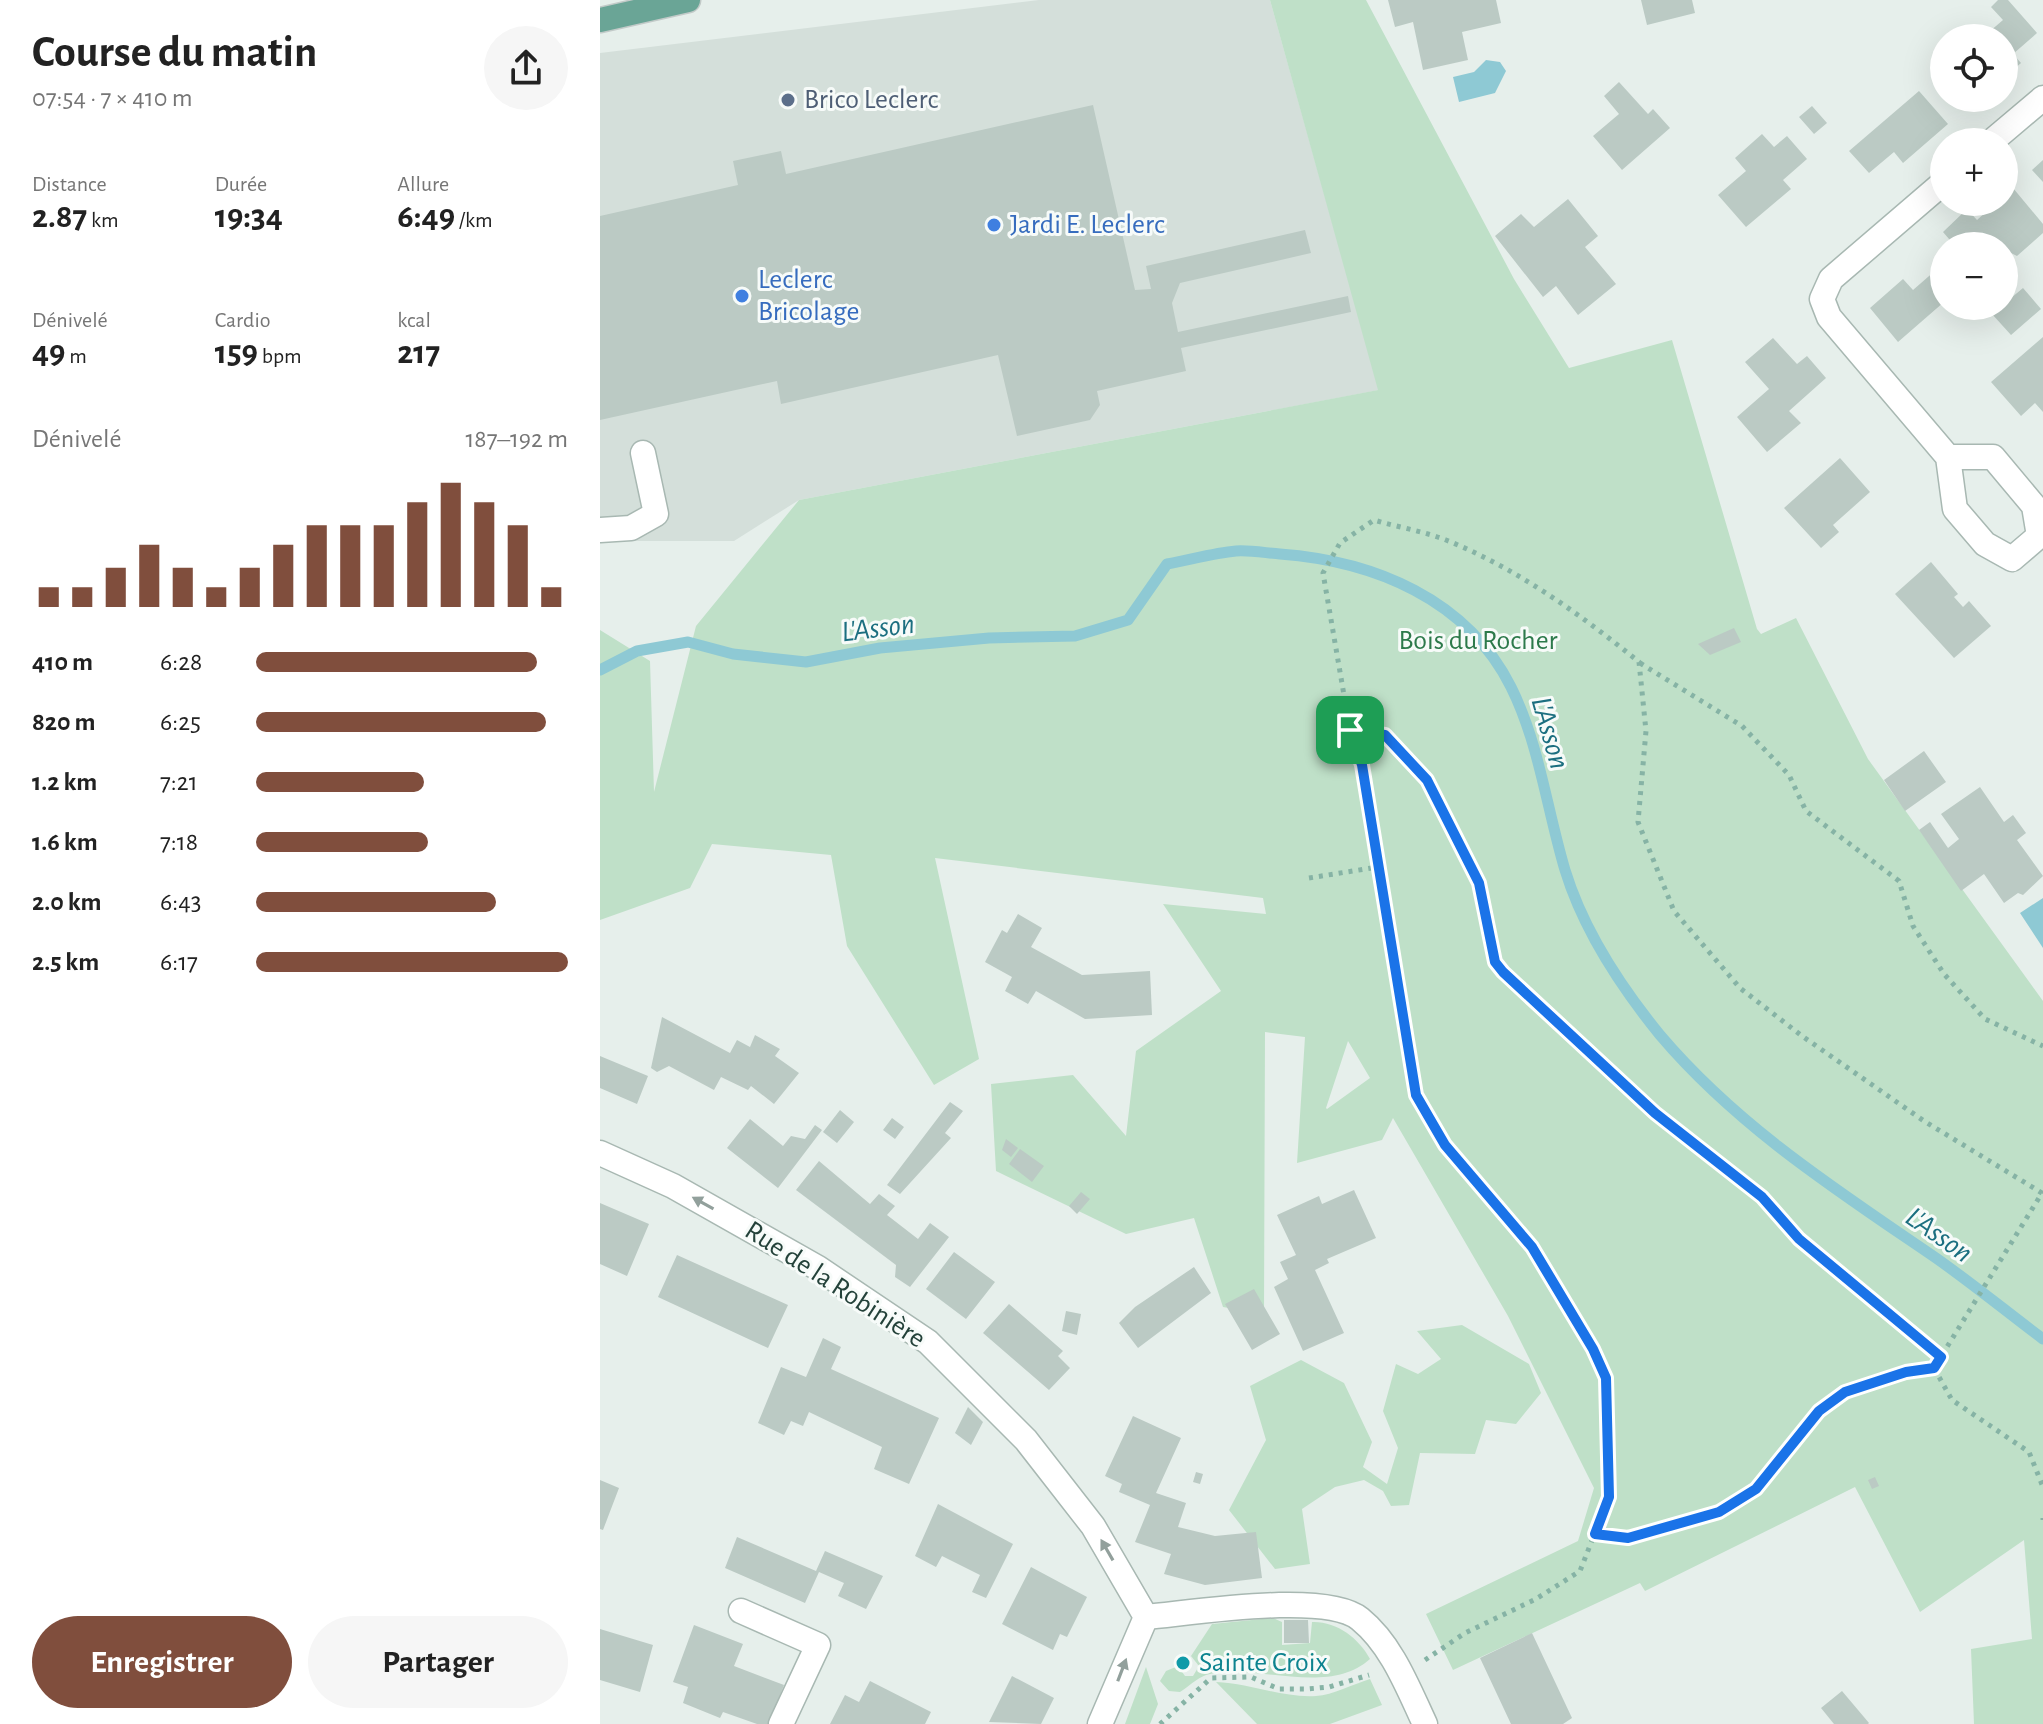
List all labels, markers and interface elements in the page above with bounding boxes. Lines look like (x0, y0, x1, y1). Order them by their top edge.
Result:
map controls (1930, 24, 2018, 320)
button: locate (1930, 24, 2018, 112)
button: share (484, 26, 568, 110)
text: Course du matin (32, 31, 317, 75)
text: 07:54 · 7 × 410 m (32, 85, 193, 111)
place label: Brico Leclerc (804, 86, 939, 114)
marker: Brico Leclerc (779, 91, 797, 109)
button: + (1930, 128, 2018, 216)
text: Distance (32, 173, 107, 195)
text: Durée (215, 173, 267, 195)
text: Allure (397, 173, 449, 195)
text: 2.87 (32, 200, 87, 234)
text: 19:34 (215, 200, 283, 234)
text: 6:49 (397, 200, 455, 234)
text: km (87, 209, 119, 231)
text: /km (455, 209, 493, 231)
place label: Jardi E. Leclerc (1010, 211, 1165, 239)
marker: Jardi E. Leclerc (985, 216, 1003, 234)
button: − (1930, 232, 2018, 320)
place label: Leclerc Bricolage (758, 266, 860, 326)
marker: Leclerc Bricolage (733, 287, 751, 305)
text: Dénivelé (32, 309, 108, 331)
text: Cardio (215, 309, 271, 331)
text: kcal (397, 309, 431, 331)
text: 49 (32, 336, 66, 370)
text: 159 (215, 336, 258, 370)
text: 217 (397, 336, 440, 370)
text: m (66, 345, 87, 367)
text: bpm (258, 345, 302, 367)
text: Dénivelé (32, 426, 122, 452)
text: 187–192 m (465, 426, 568, 452)
water label: L'Asson (840, 609, 916, 647)
park label: Bois du Rocher (1398, 627, 1558, 655)
text: 410 m (32, 649, 93, 675)
text: 6:28 (160, 649, 202, 675)
water label: L'Asson (1525, 693, 1575, 773)
pin (1316, 696, 1384, 764)
icon: arrive (1328, 708, 1372, 752)
text: 820 m (32, 709, 96, 735)
text: 6:25 (160, 709, 201, 735)
text: 1.2 km (32, 769, 97, 795)
text: 7:21 (160, 769, 198, 795)
text: 1.6 km (32, 829, 98, 855)
text: 7:18 (160, 829, 198, 855)
text: 2.0 km (32, 889, 102, 915)
text: 6:43 (160, 889, 201, 915)
text: 2.5 km (32, 949, 99, 975)
text: 6:17 (160, 949, 198, 975)
one-way arrow (692, 1196, 714, 1210)
water label: L'Asson (1900, 1202, 1978, 1268)
street label: Rue de la Robinière (740, 1216, 930, 1354)
one-way arrow (1100, 1539, 1114, 1561)
button: Enregistrer (32, 1616, 292, 1708)
button: Partager (308, 1616, 568, 1708)
place label: Sainte Croix (1199, 1649, 1328, 1677)
marker: Sainte Croix (1174, 1654, 1192, 1672)
one-way arrow (1116, 1658, 1129, 1682)

